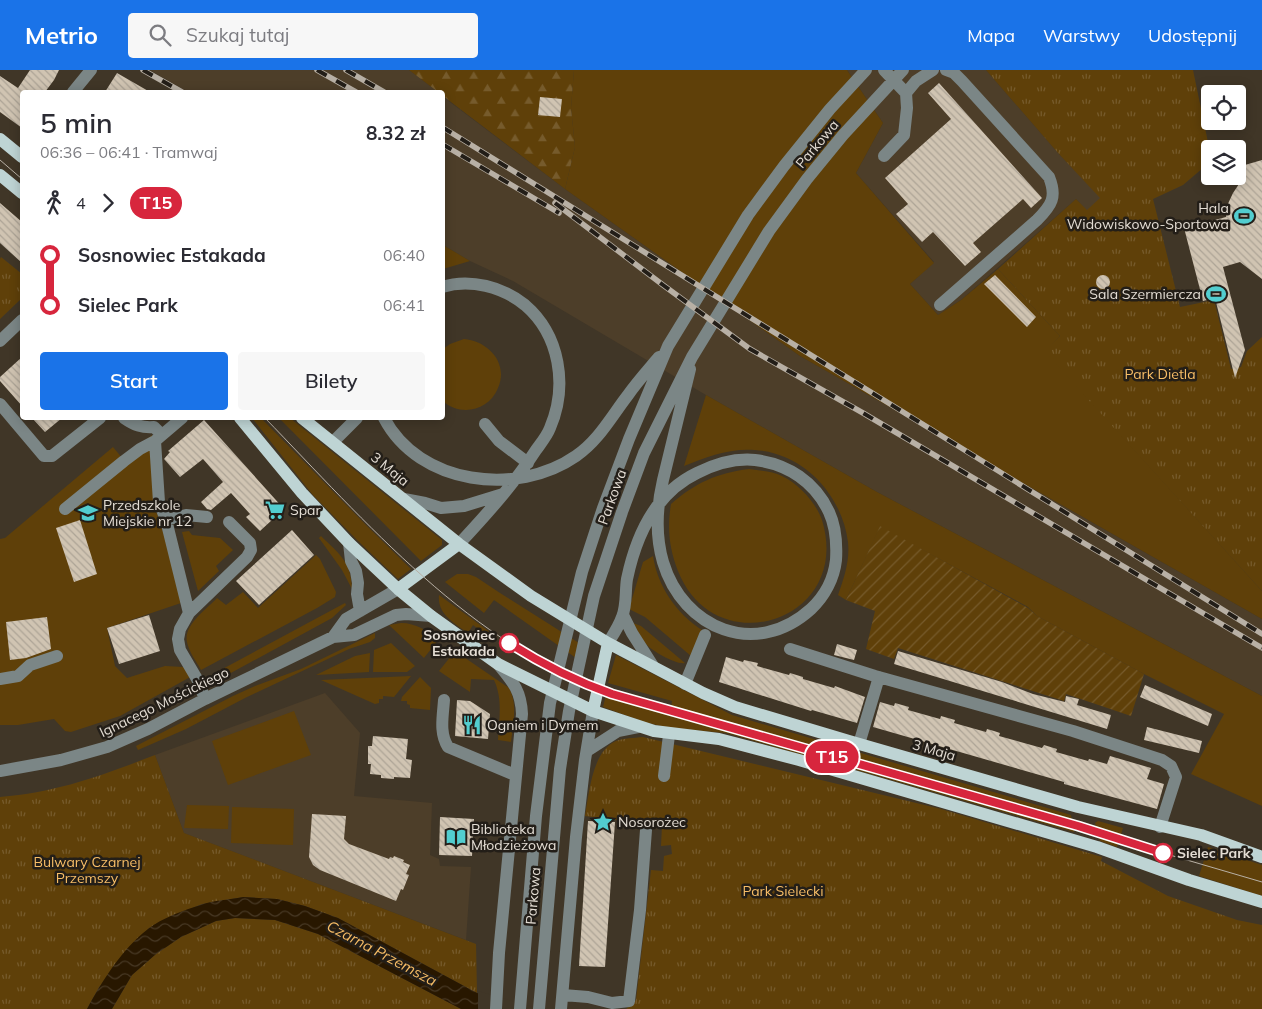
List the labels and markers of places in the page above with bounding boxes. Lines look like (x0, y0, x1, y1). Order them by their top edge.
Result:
place label: Hala Widowiskowo-Sportowa (1067, 199, 1229, 233)
sports icon: Hala Widowiskowo-Sportowa (1233, 205, 1255, 227)
sports icon: Sala Szermiercza (1205, 283, 1227, 305)
place label: Sala Szermiercza (1089, 285, 1201, 303)
place label: Przedszkole Miejskie nr 12 (103, 496, 192, 530)
supermarket icon: Spar (264, 499, 286, 521)
place label: Spar (290, 501, 322, 519)
school or university icon: Przedszkole Miejskie nr 12 (77, 502, 99, 524)
place label: Sosnowiec Estakada (423, 626, 495, 660)
marker: Sosnowiec Estakada (499, 633, 519, 653)
restaurant icon: Ogniem i Dymem (461, 714, 483, 736)
place label: Ogniem i Dymem (487, 716, 598, 734)
place icon: Nosorożec (592, 811, 614, 833)
place label: Nosorożec (618, 813, 686, 831)
place label: Biblioteka Młodzieżowa (471, 820, 556, 854)
library icon: Biblioteka Młodzieżowa (445, 826, 467, 848)
marker: Sielec Park (1153, 843, 1173, 863)
place label: Sielec Park (1177, 844, 1251, 862)

